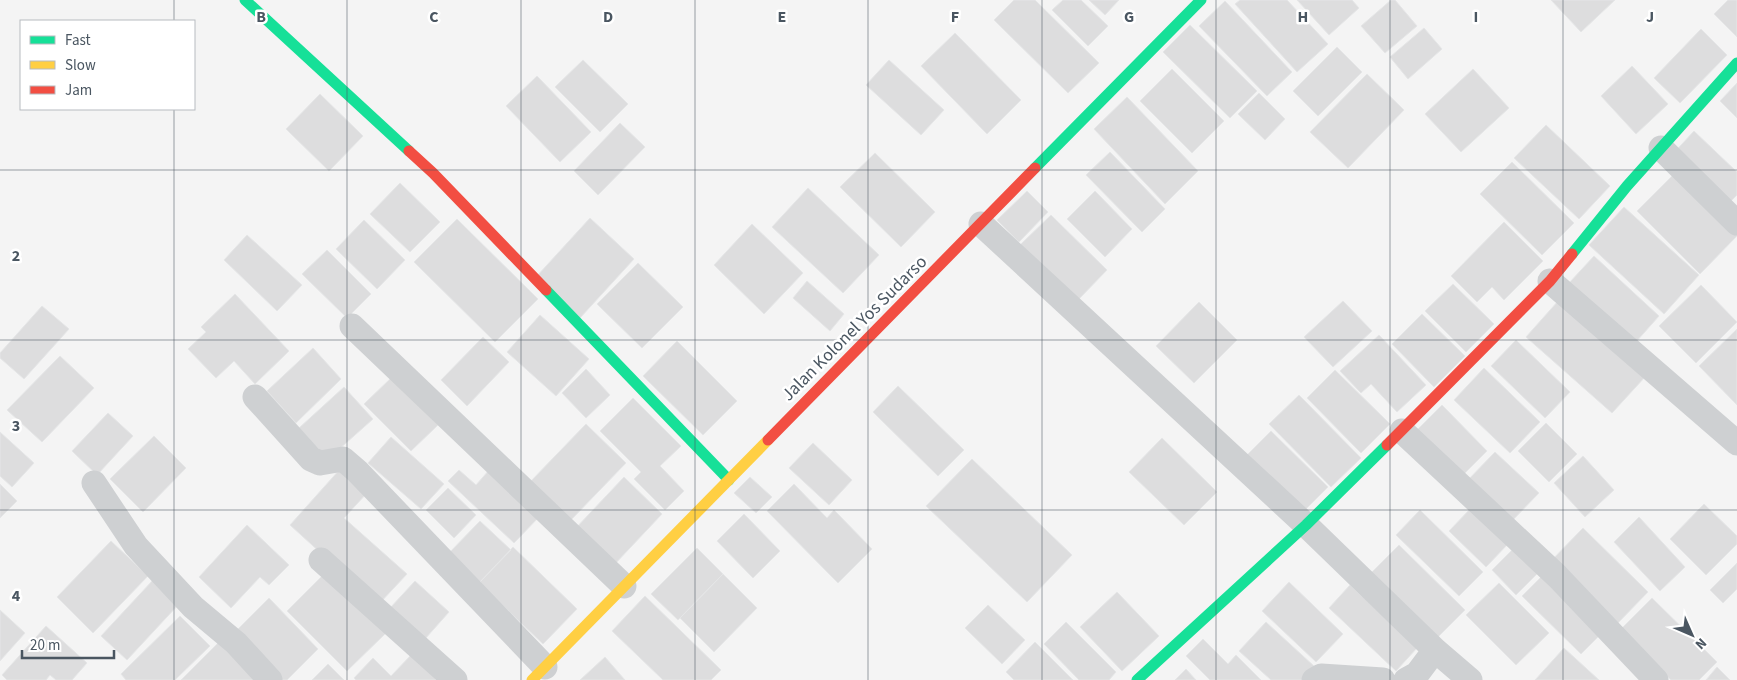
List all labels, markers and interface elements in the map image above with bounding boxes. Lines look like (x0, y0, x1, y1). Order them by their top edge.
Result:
text: B (256, 6, 266, 28)
text: C (429, 6, 439, 28)
text: D (603, 6, 613, 28)
text: E (778, 6, 786, 28)
text: F (951, 6, 959, 28)
text: G (1124, 6, 1134, 28)
text: H (1298, 6, 1308, 28)
text: I (1474, 6, 1478, 28)
text: J (1646, 6, 1654, 28)
legend (20, 20, 195, 110)
text: Fast (65, 30, 91, 51)
text: Slow (65, 55, 96, 76)
text: Jam (65, 80, 92, 101)
text: 2 (12, 245, 20, 267)
street label: Jalan Kolonel Yos Sudarso (776, 250, 933, 407)
text: 3 (12, 415, 20, 437)
text: 4 (12, 585, 21, 607)
north arrow (1667, 610, 1717, 660)
scale bar (22, 628, 115, 660)
text: N (1690, 633, 1711, 654)
text: 20 m (30, 635, 60, 656)

